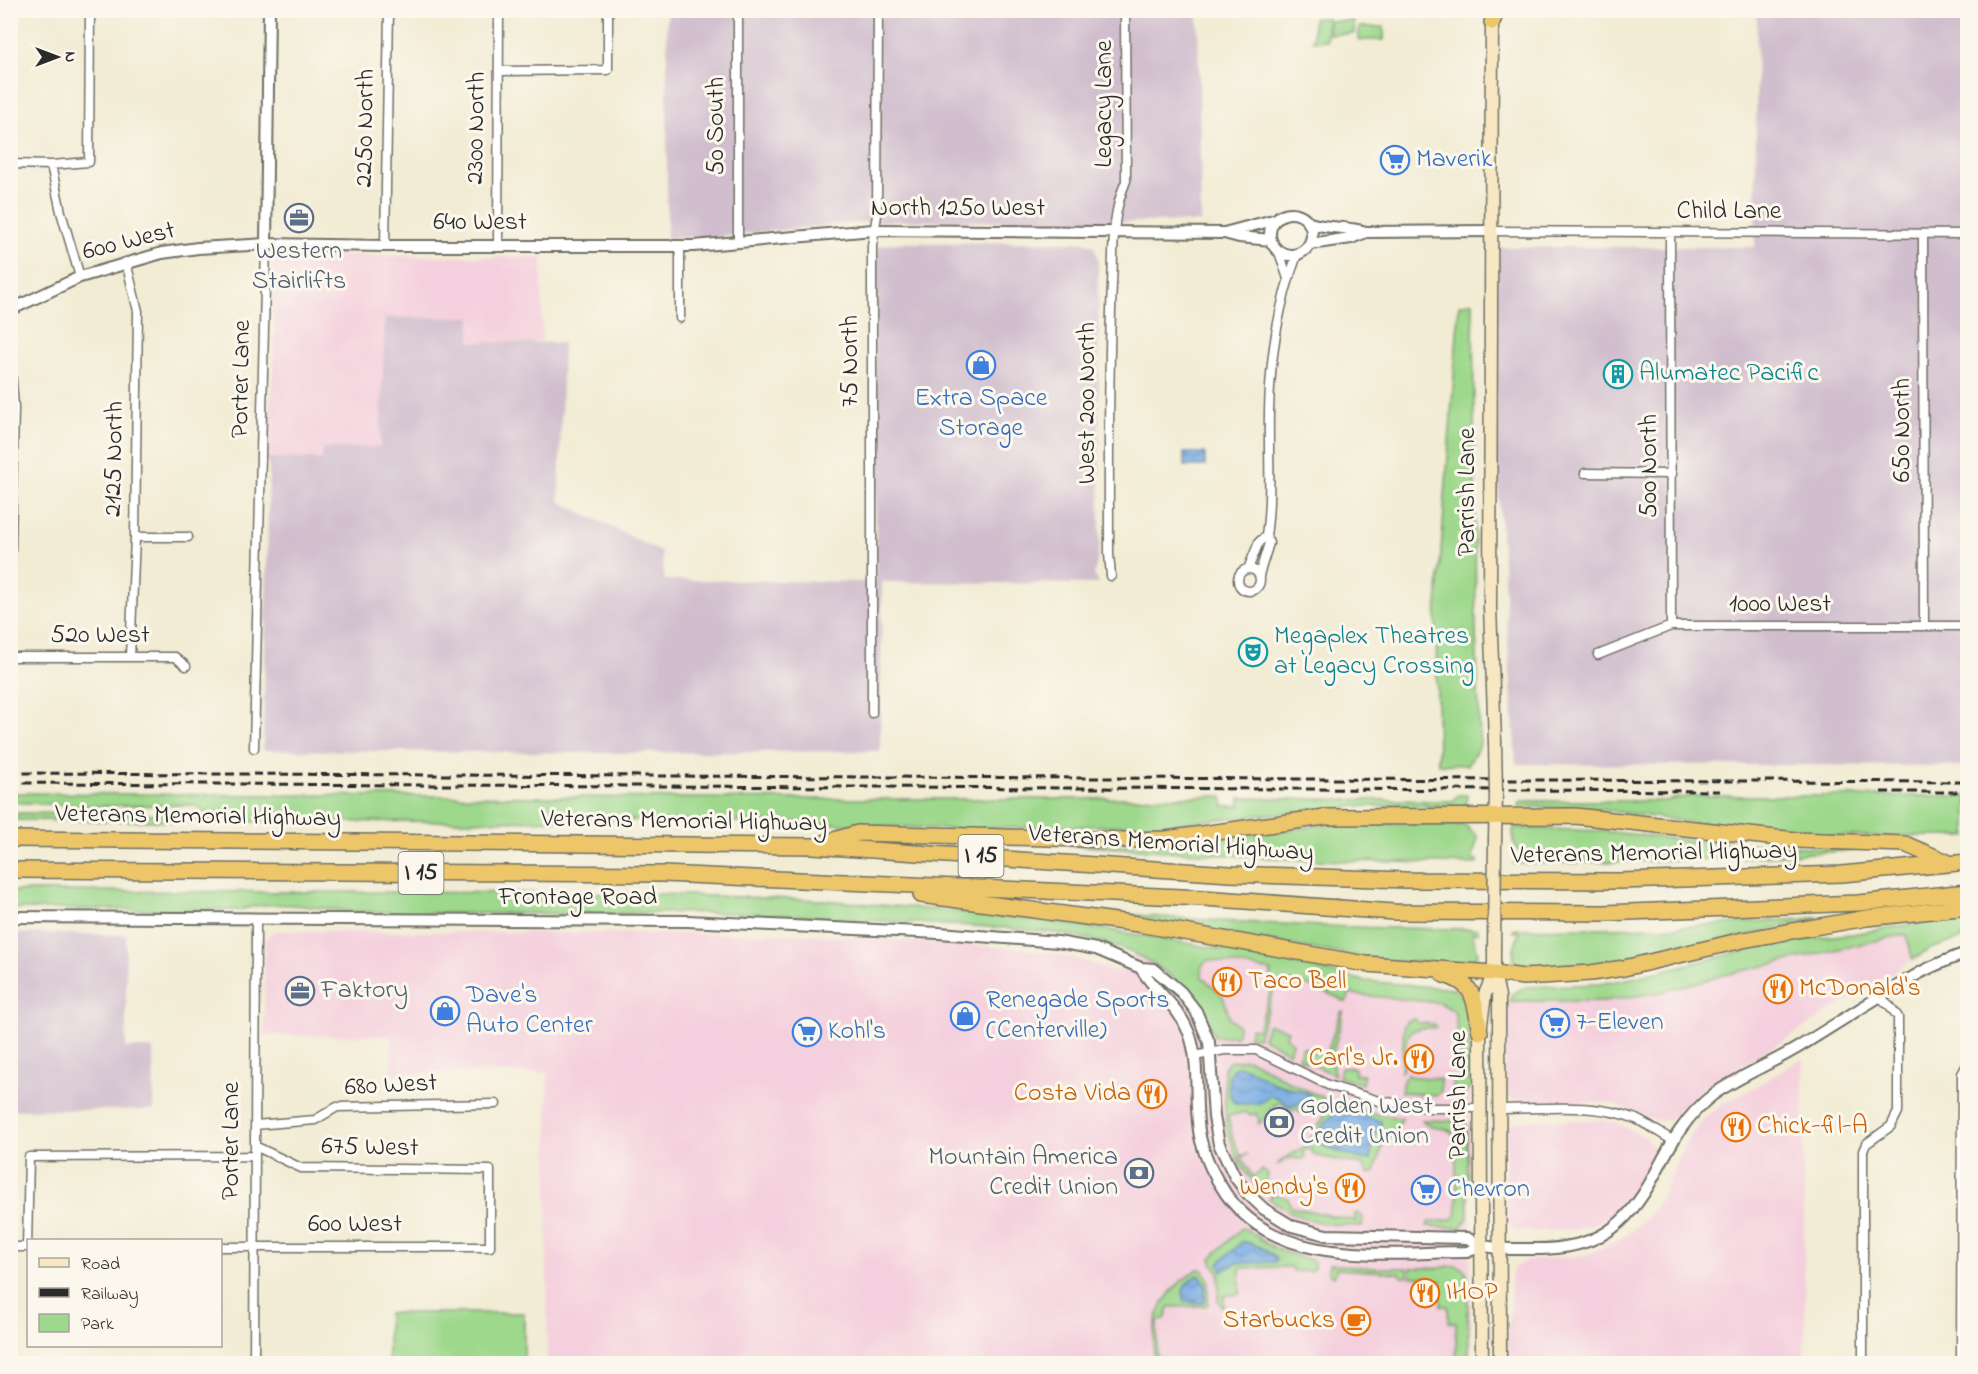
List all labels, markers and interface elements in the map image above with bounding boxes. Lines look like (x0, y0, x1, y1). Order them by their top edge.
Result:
north arrow (27, 27, 87, 87)
street label: Legacy Lane (1086, 40, 1124, 168)
text: N (58, 52, 82, 63)
street label: 2250 North (346, 68, 386, 188)
street label: 2300 North (457, 71, 497, 185)
street label: 50 South (698, 77, 736, 175)
place label: Maverik (1416, 141, 1493, 179)
supermarket icon: Maverik (1379, 144, 1411, 176)
street label: North 1250 West (871, 190, 1045, 228)
street label: Child Lane (1677, 193, 1782, 231)
office icon: Western Stairlifts (283, 202, 315, 234)
street label: 640 West (433, 204, 527, 242)
street label: 600 West (79, 212, 180, 272)
place label: Western Stairlifts (252, 233, 346, 301)
street label: 75 North (832, 315, 870, 407)
street label: Porter Lane (222, 319, 262, 438)
street label: West 200 North (1069, 322, 1107, 484)
shop icon: Extra Space Storage (965, 349, 997, 381)
place label: Alumatec Pacific (1639, 355, 1819, 393)
building icon: Alumatec Pacific (1602, 358, 1634, 390)
street label: 650 North (1884, 378, 1922, 482)
place label: Extra Space Storage (915, 380, 1048, 448)
street label: 2125 North (95, 401, 135, 517)
street label: 500 North (1631, 414, 1669, 518)
street label: Parrish Lane (1449, 427, 1487, 556)
street label: 1000 West (1729, 586, 1831, 624)
street label: 520 West (50, 617, 150, 655)
place label: Megaplex Theatres at Legacy Crossing (1274, 618, 1474, 686)
theatre icon: Megaplex Theatres at Legacy Crossing (1237, 636, 1269, 668)
street label: Veterans Memorial Highway (54, 795, 341, 838)
street label: Veterans Memorial Highway (540, 800, 827, 843)
street label: Veterans Memorial Highway (1026, 815, 1315, 873)
street label: Veterans Memorial Highway (1510, 833, 1797, 876)
road number: I 15 (958, 835, 1004, 877)
road number: I 15 (398, 852, 444, 894)
street label: Frontage Road (498, 879, 658, 917)
place label: Taco Bell (1248, 963, 1346, 1001)
restaurant icon: Taco Bell (1211, 966, 1243, 998)
place label: McDonald's (1799, 970, 1921, 1008)
place label: Faktory (320, 972, 408, 1010)
restaurant icon: McDonald's (1762, 973, 1794, 1005)
office icon: Faktory (284, 975, 316, 1007)
place label: Dave's Auto Center (465, 977, 594, 1045)
place label: Renegade Sports (Centerville) (986, 982, 1169, 1050)
shop icon: Dave's Auto Center (429, 995, 461, 1027)
shop icon: Renegade Sports (Centerville) (949, 1000, 981, 1032)
place label: 7-Eleven (1576, 1004, 1664, 1042)
supermarket icon: 7-Eleven (1539, 1007, 1571, 1039)
place label: Kohl's (828, 1013, 886, 1051)
supermarket icon: Kohl's (791, 1016, 823, 1048)
street label: Parrish Lane (1440, 1030, 1478, 1159)
place label: Carl's Jr. (1309, 1040, 1398, 1078)
restaurant icon: Carl's Jr. (1403, 1043, 1435, 1075)
street label: 680 West (344, 1065, 439, 1107)
place label: Costa Vida (1014, 1075, 1131, 1113)
restaurant icon: Costa Vida (1136, 1078, 1168, 1110)
street label: Porter Lane (213, 1082, 251, 1200)
place label: Golden West Credit Union (1300, 1088, 1433, 1156)
bank icon: Golden West Credit Union (1263, 1106, 1295, 1138)
place label: Chick-fil-A (1757, 1108, 1868, 1146)
restaurant icon: Chick-fil-A (1720, 1111, 1752, 1143)
street label: 675 West (321, 1128, 419, 1168)
place label: Mountain America Credit Union (928, 1139, 1118, 1207)
bank icon: Mountain America Credit Union (1123, 1157, 1155, 1189)
place label: Wendy's (1239, 1169, 1329, 1207)
place label: Chevron (1447, 1171, 1530, 1209)
restaurant icon: Wendy's (1334, 1172, 1366, 1204)
supermarket icon: Chevron (1410, 1174, 1442, 1206)
street label: 600 West (308, 1206, 402, 1244)
legend (27, 1239, 222, 1347)
text: Road (81, 1252, 120, 1278)
place label: IHOP (1446, 1274, 1498, 1312)
restaurant icon: IHOP (1409, 1277, 1441, 1309)
text: Railway (81, 1282, 138, 1308)
place label: Starbucks (1223, 1302, 1335, 1340)
cafe icon: Starbucks (1340, 1305, 1372, 1337)
text: Park (81, 1312, 114, 1338)

